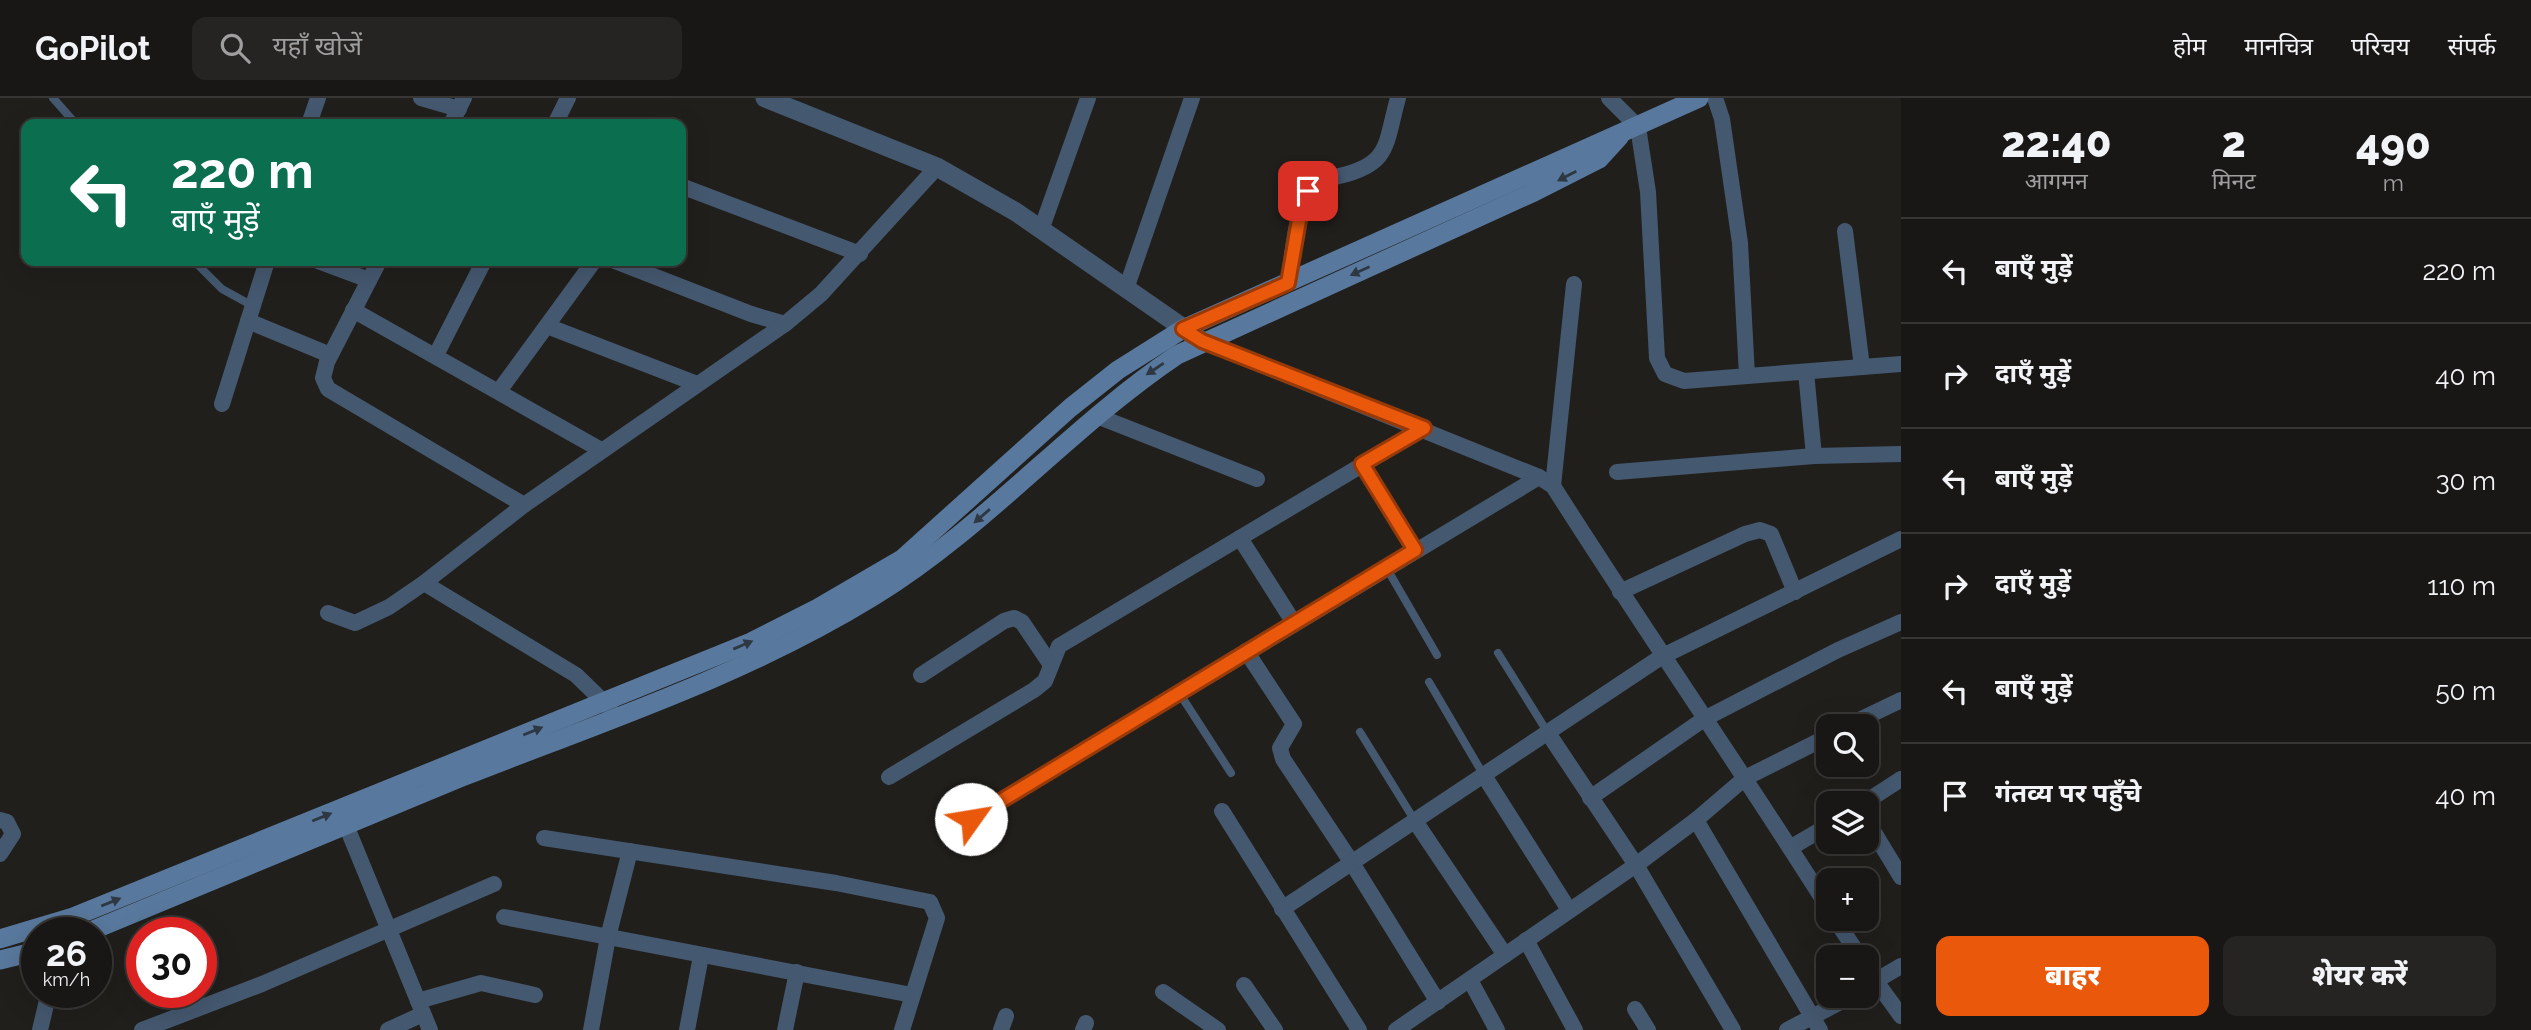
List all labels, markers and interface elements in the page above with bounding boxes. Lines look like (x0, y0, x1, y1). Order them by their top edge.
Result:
search box (192, 17, 682, 80)
text: GoPilot (35, 29, 150, 68)
icon: search (216, 29, 254, 67)
text: यहाँ खोजें (272, 31, 362, 61)
text: होम (2173, 32, 2206, 61)
text: मानचित्र (2244, 32, 2313, 61)
text: परिचय (2351, 32, 2410, 61)
text: संपर्क (2448, 32, 2496, 61)
text: 22:40 (2001, 118, 2112, 167)
text: 2 (2222, 118, 2246, 167)
text: 490 (2356, 120, 2431, 169)
text: 220 m (171, 142, 314, 199)
icon: left (56, 147, 147, 238)
pin (1278, 161, 1338, 221)
text: आगमन (2025, 167, 2088, 194)
text: मिनट (2212, 167, 2256, 194)
text: m (2383, 169, 2404, 196)
one-way arrow (1557, 170, 1577, 181)
icon: arrive (1289, 172, 1327, 210)
text: बाएँ मुड़ें (171, 201, 260, 238)
icon: left (1936, 252, 1974, 290)
text: बाएँ मुड़ें (1995, 253, 2073, 283)
text: 220 m (2422, 256, 2496, 286)
one-way arrow (1350, 265, 1370, 277)
icon: right (1936, 357, 1974, 395)
text: दाएँ मुड़ें (1995, 358, 2071, 388)
text: 40 m (2435, 361, 2496, 391)
one-way arrow (1146, 362, 1165, 375)
icon: left (1936, 462, 1974, 500)
text: बाएँ मुड़ें (1995, 463, 2073, 493)
text: 30 m (2436, 466, 2496, 496)
one-way arrow (974, 508, 991, 523)
icon: right (1936, 567, 1974, 605)
text: दाएँ मुड़ें (1995, 568, 2071, 598)
text: 110 m (2427, 571, 2496, 601)
one-way arrow (733, 639, 753, 651)
icon: left (1936, 672, 1974, 710)
text: बाएँ मुड़ें (1995, 673, 2073, 703)
text: 50 m (2435, 676, 2496, 706)
map controls (1816, 714, 1879, 1008)
button: search (1816, 714, 1879, 777)
one-way arrow (522, 726, 543, 737)
icon: arrive (1936, 777, 1974, 815)
text: गंतव्य पर पहुँचे (1995, 778, 2141, 808)
text: 40 m (2435, 781, 2496, 811)
position arrow (934, 782, 1008, 856)
button: layers (1816, 791, 1879, 854)
one-way arrow (311, 811, 332, 822)
button: + (1816, 868, 1879, 931)
one-way arrow (101, 896, 121, 908)
speed limit sign: 30 (126, 917, 217, 1008)
text: 26 (46, 933, 87, 974)
button: बाहर (1936, 936, 2209, 1016)
button: शेयर करें (2223, 936, 2496, 1016)
button: − (1816, 945, 1879, 1008)
text: km/h (43, 969, 90, 990)

